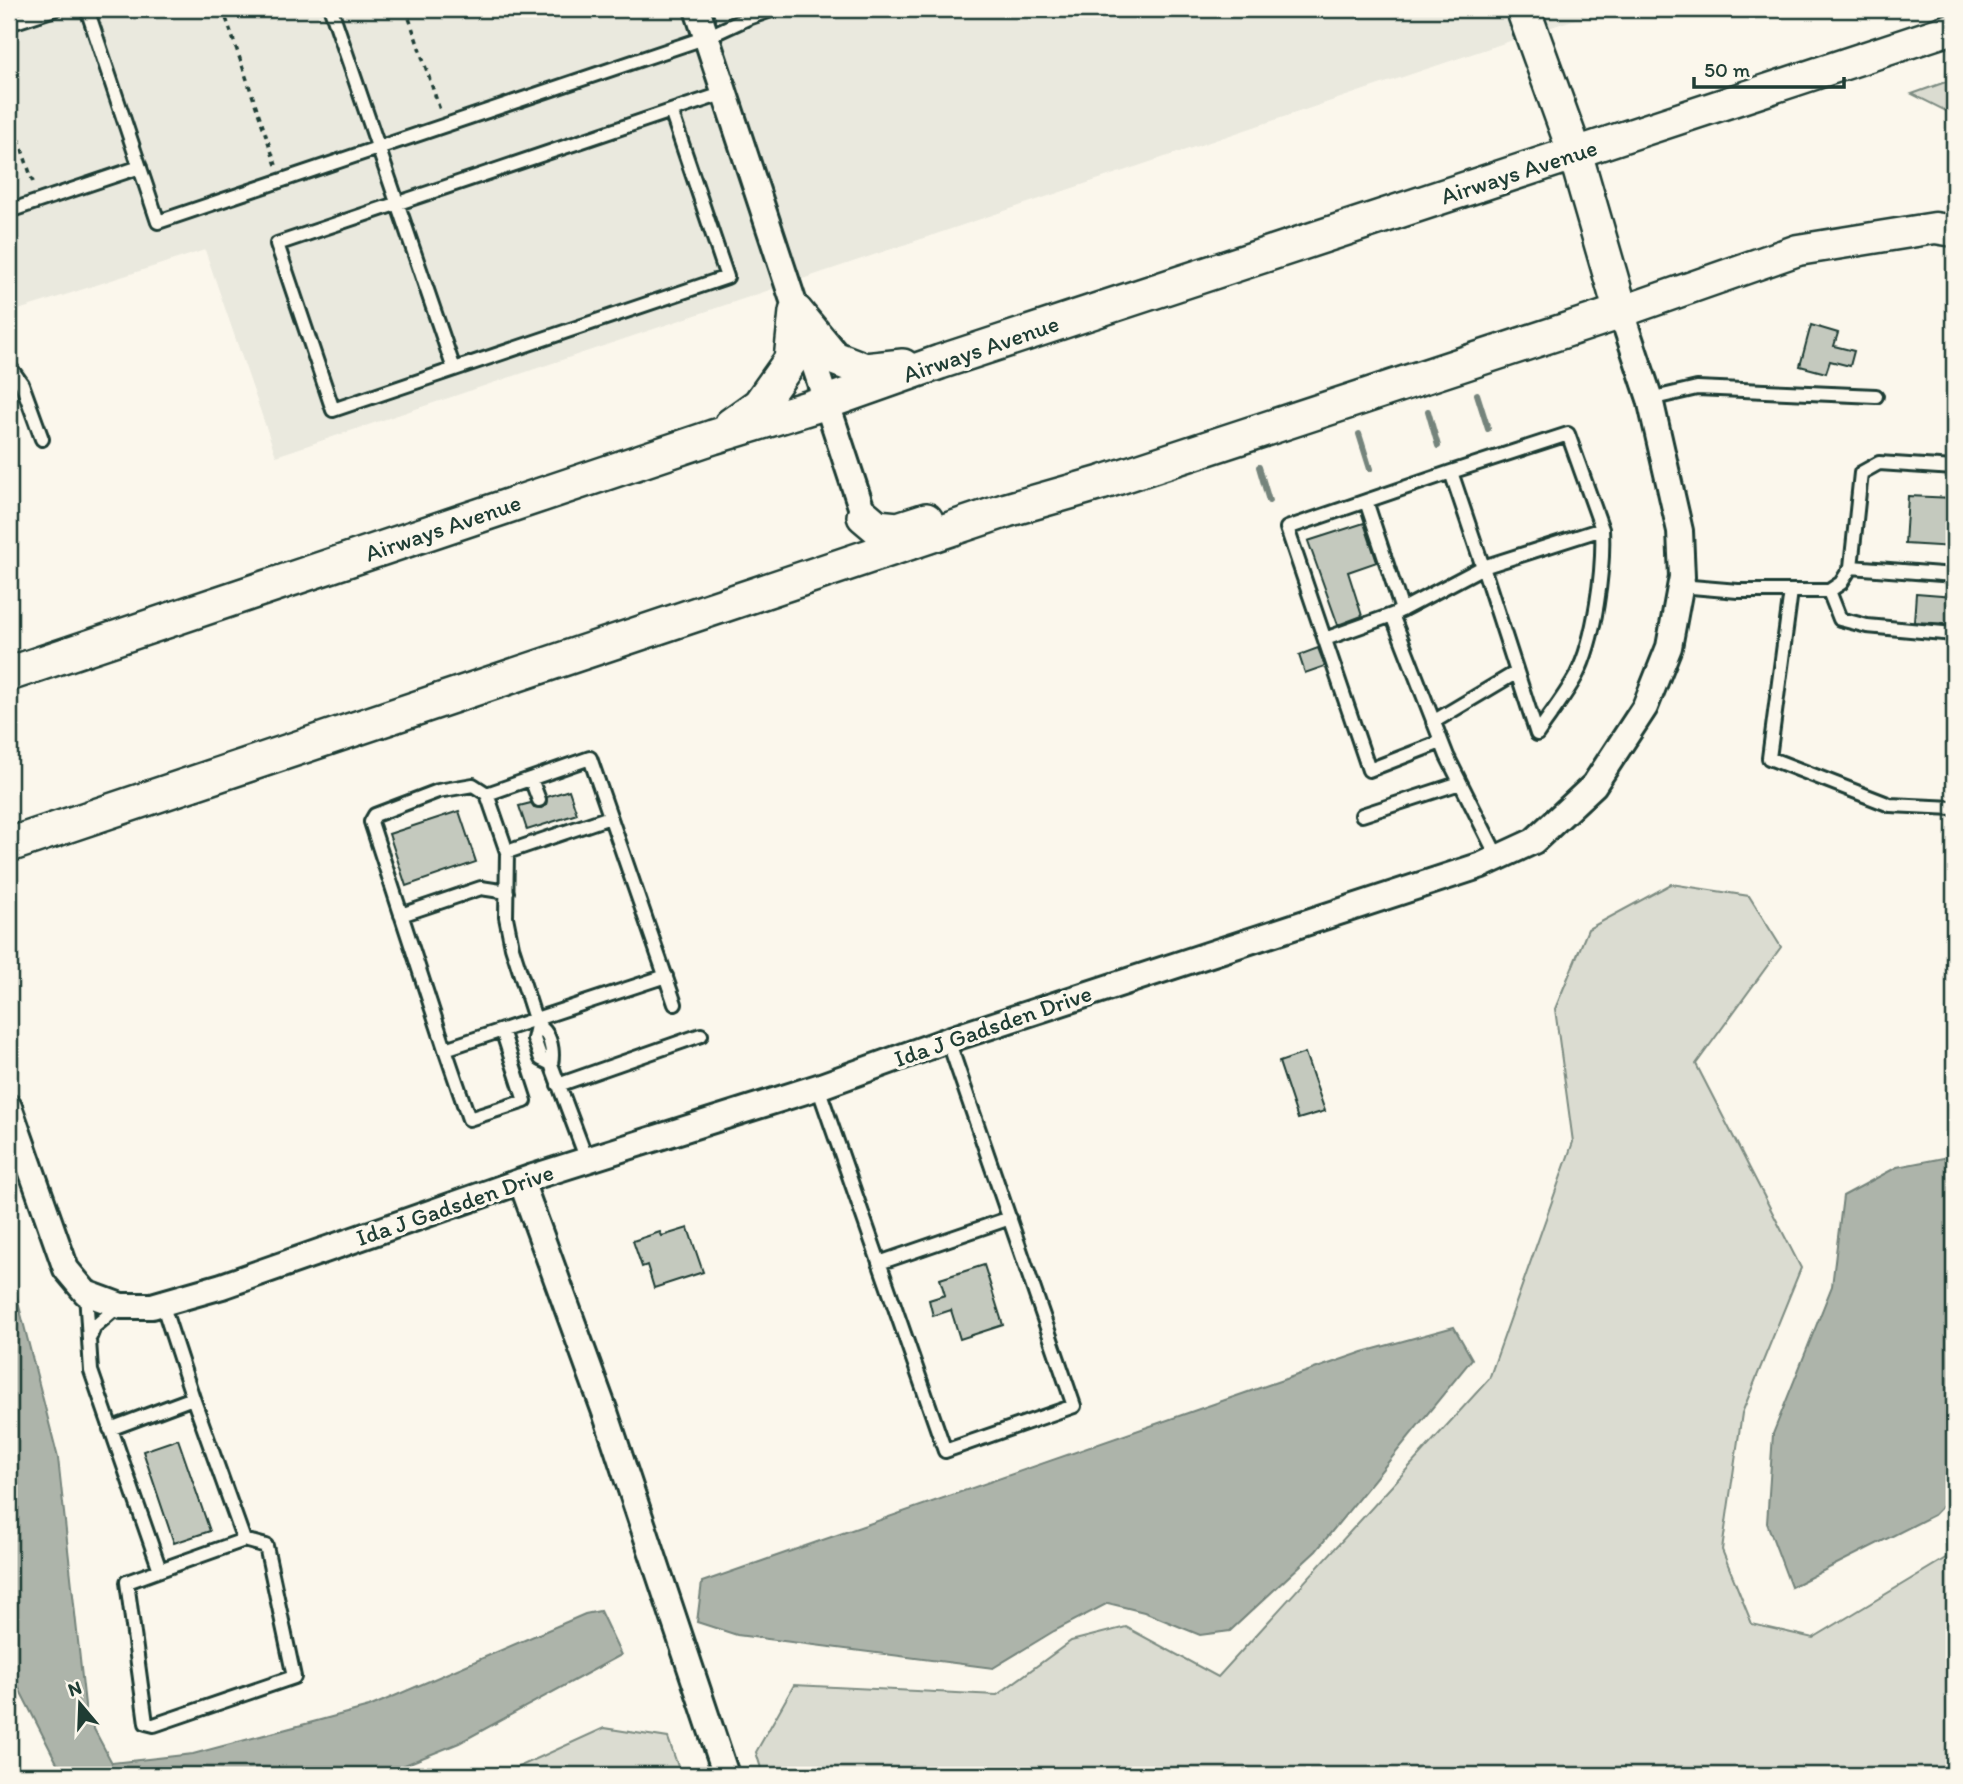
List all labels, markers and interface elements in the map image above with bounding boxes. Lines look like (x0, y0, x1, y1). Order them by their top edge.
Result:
scale bar (1694, 46, 1844, 90)
text: 50 m (1704, 57, 1751, 82)
street label: Airways Avenue (1437, 133, 1601, 210)
street label: Airways Avenue (899, 308, 1063, 389)
street label: Airways Avenue (361, 487, 525, 568)
street label: Ida J Gadsden Drive (890, 978, 1095, 1073)
street label: Ida J Gadsden Drive (352, 1157, 557, 1252)
north arrow (46, 1668, 116, 1738)
text: N (65, 1675, 84, 1701)

